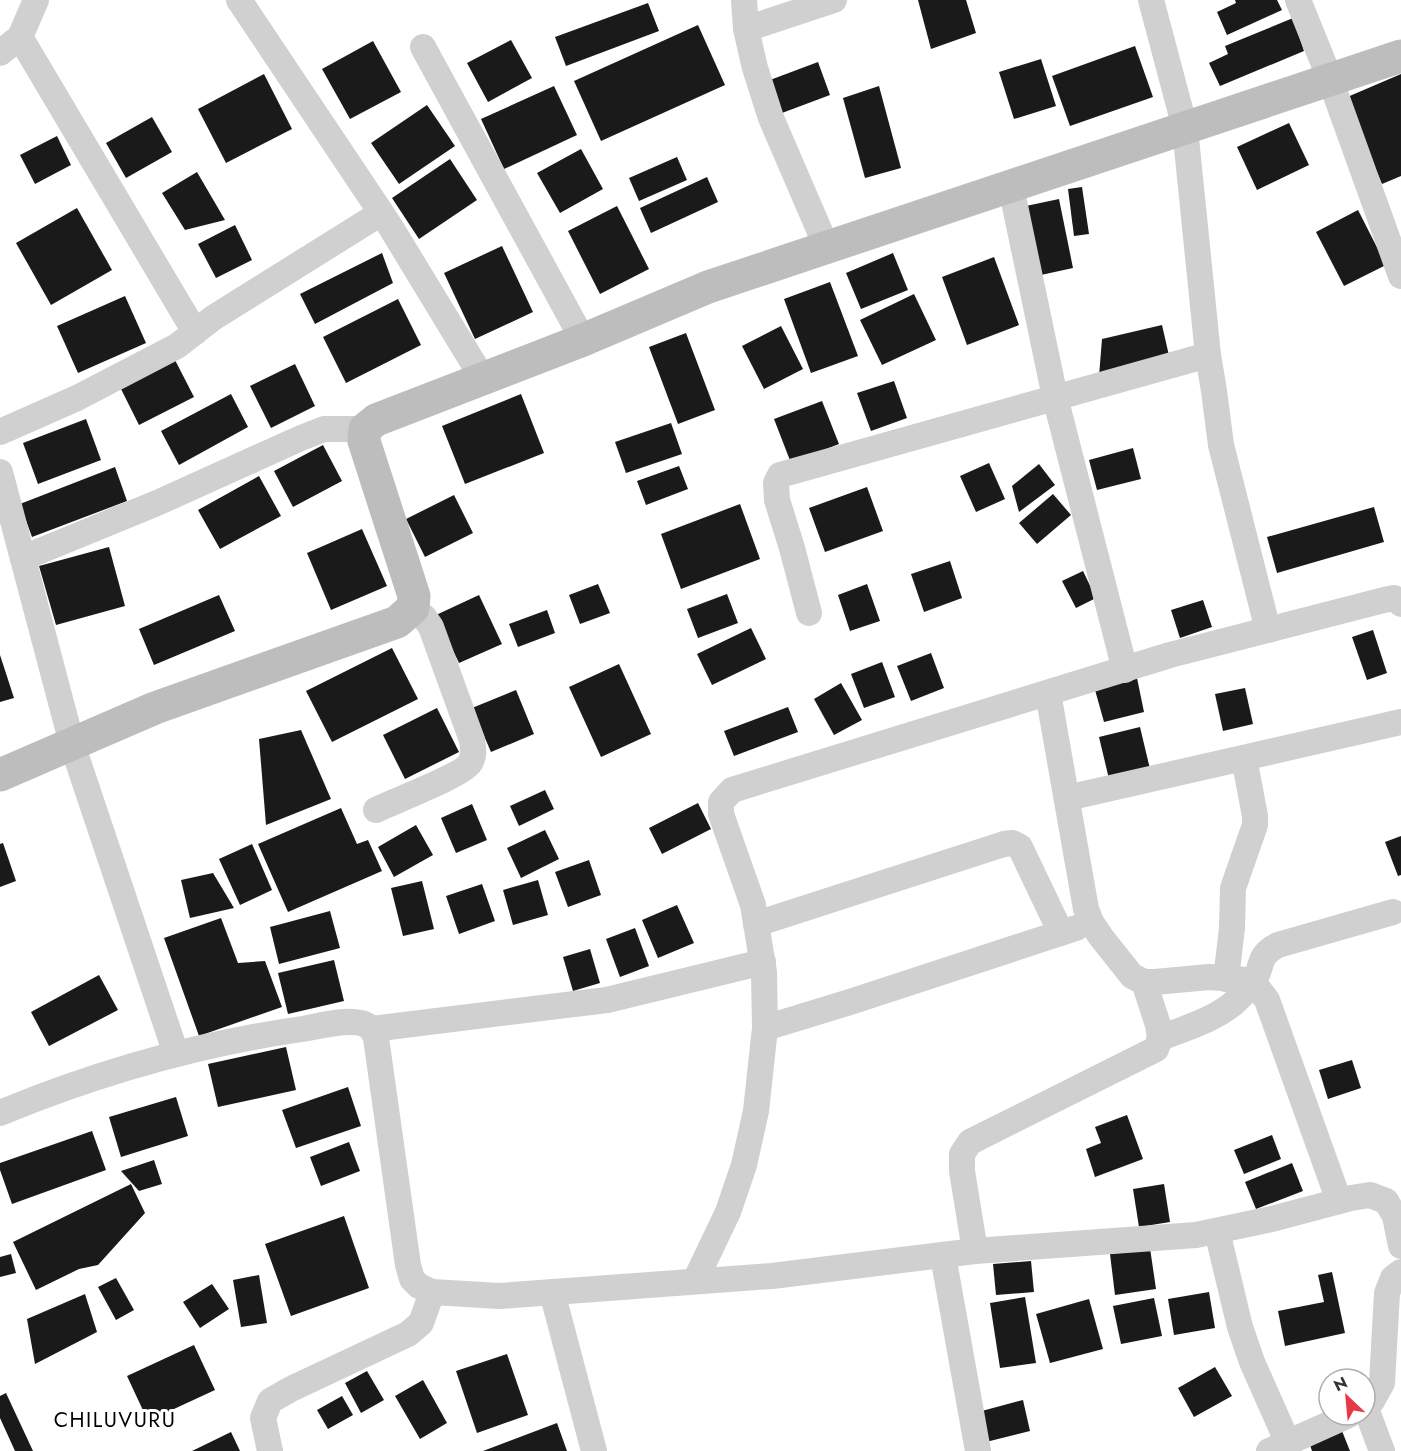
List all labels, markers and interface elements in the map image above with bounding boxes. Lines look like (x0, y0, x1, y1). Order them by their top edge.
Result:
north arrow (1317, 1367, 1377, 1427)
text: N (1330, 1371, 1351, 1397)
district label: CHILUVURU (54, 1405, 176, 1435)

